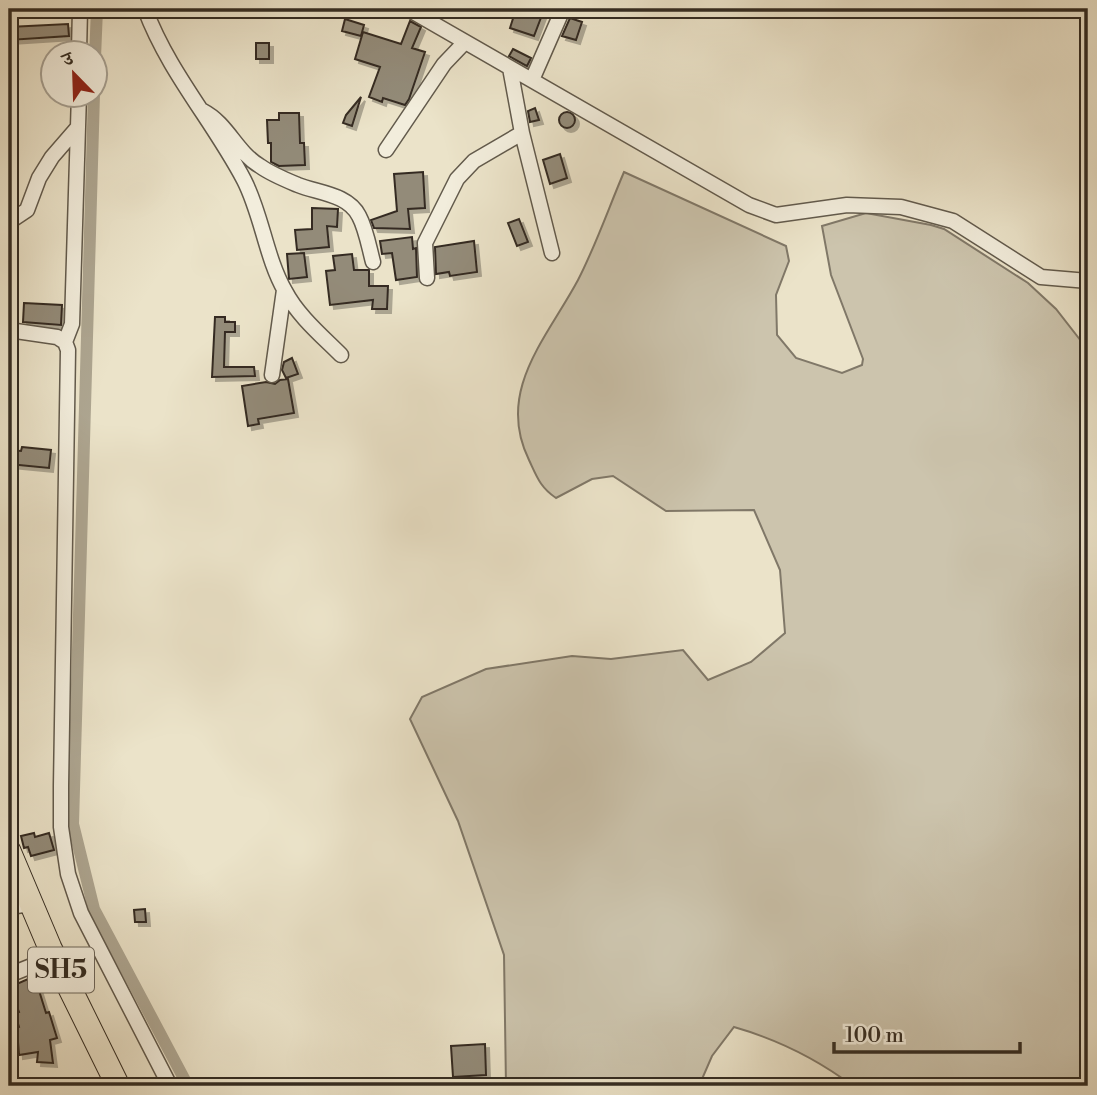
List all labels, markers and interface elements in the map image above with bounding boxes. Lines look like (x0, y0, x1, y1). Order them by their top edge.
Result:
north arrow (38, 38, 108, 108)
text: उ (57, 46, 78, 73)
road number: SH5 (28, 948, 94, 993)
scale bar (834, 1011, 1020, 1055)
text: 100 m (845, 1023, 904, 1049)

